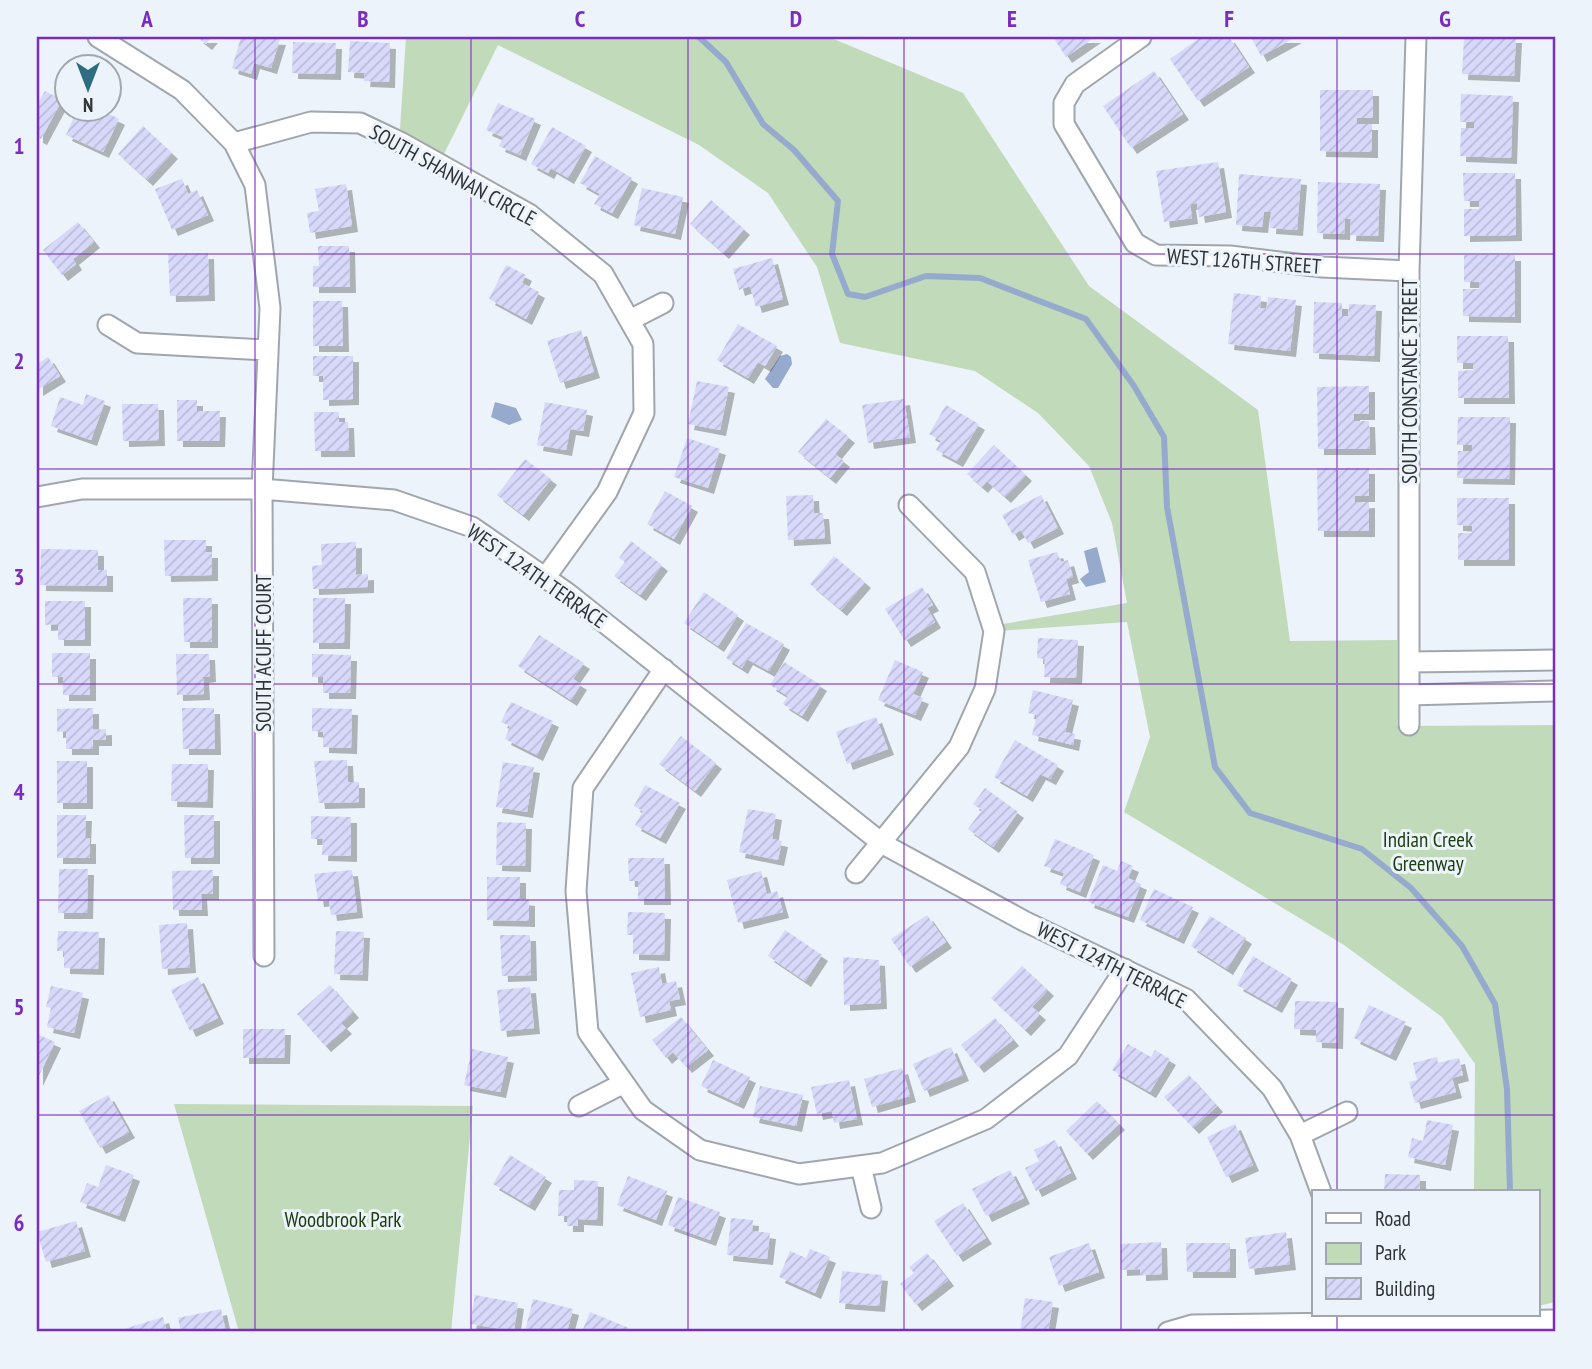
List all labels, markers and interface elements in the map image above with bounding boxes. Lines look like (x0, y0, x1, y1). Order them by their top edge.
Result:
text: A (140, 4, 153, 33)
text: B (357, 4, 369, 33)
text: C (575, 4, 586, 33)
text: D (790, 4, 802, 33)
text: E (1007, 4, 1017, 33)
text: F (1224, 4, 1234, 33)
text: G (1439, 4, 1451, 33)
north arrow (52, 52, 122, 122)
text: N (83, 93, 93, 117)
street label: SOUTH SHANNAN CIRCLE (365, 118, 541, 232)
text: 1 (14, 131, 25, 160)
street label: WEST 126TH STREET (1166, 242, 1323, 280)
street label: SOUTH CONSTANCE STREET (1396, 277, 1423, 484)
text: 2 (14, 346, 25, 375)
street label: WEST 124TH TERRACE (462, 518, 612, 634)
text: 3 (14, 562, 25, 591)
street label: SOUTH ACUFF COURT (250, 573, 277, 732)
text: 4 (14, 777, 25, 806)
park label: Indian Creek Greenway (1383, 826, 1473, 877)
street label: WEST 124TH TERRACE (1033, 916, 1191, 1014)
text: 5 (14, 992, 25, 1021)
legend (1312, 1190, 1540, 1316)
text: Road (1375, 1205, 1411, 1232)
park label: Woodbrook Park (285, 1206, 401, 1233)
text: 6 (14, 1208, 25, 1237)
text: Park (1375, 1239, 1406, 1266)
text: Building (1375, 1275, 1435, 1302)

